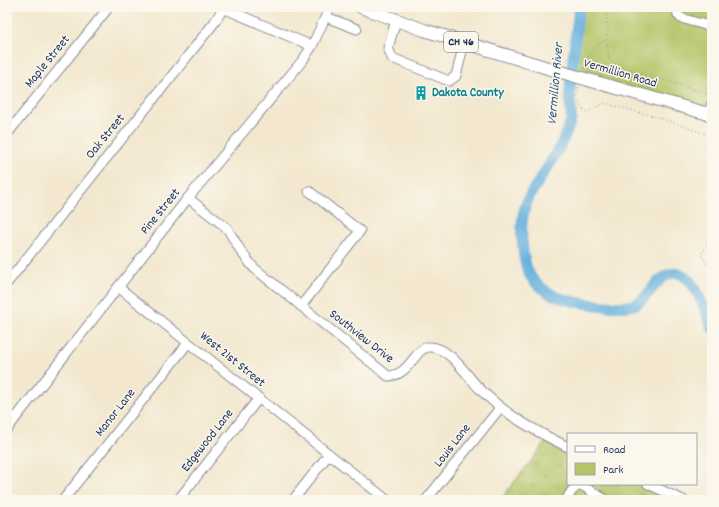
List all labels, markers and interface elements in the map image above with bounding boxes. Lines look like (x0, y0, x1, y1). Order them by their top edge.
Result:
street label: Maple Street (21, 31, 75, 92)
road number: CH 46 (444, 32, 478, 52)
water label: Vermillion River (542, 41, 570, 126)
street label: Vermillion Road (581, 54, 659, 94)
place label: Dakota County (432, 84, 504, 103)
building icon: Dakota County (413, 85, 429, 101)
street label: Oak Street (82, 110, 130, 164)
street label: Pine Street (136, 185, 186, 239)
street label: Southview Drive (324, 306, 398, 369)
street label: West 21st Street (195, 328, 269, 393)
street label: Manor Lane (91, 385, 141, 441)
street label: Edgewood Lane (177, 405, 239, 477)
street label: Louis Lane (430, 420, 476, 472)
legend (567, 433, 697, 485)
text: Road (603, 442, 625, 459)
text: Park (603, 462, 624, 479)

